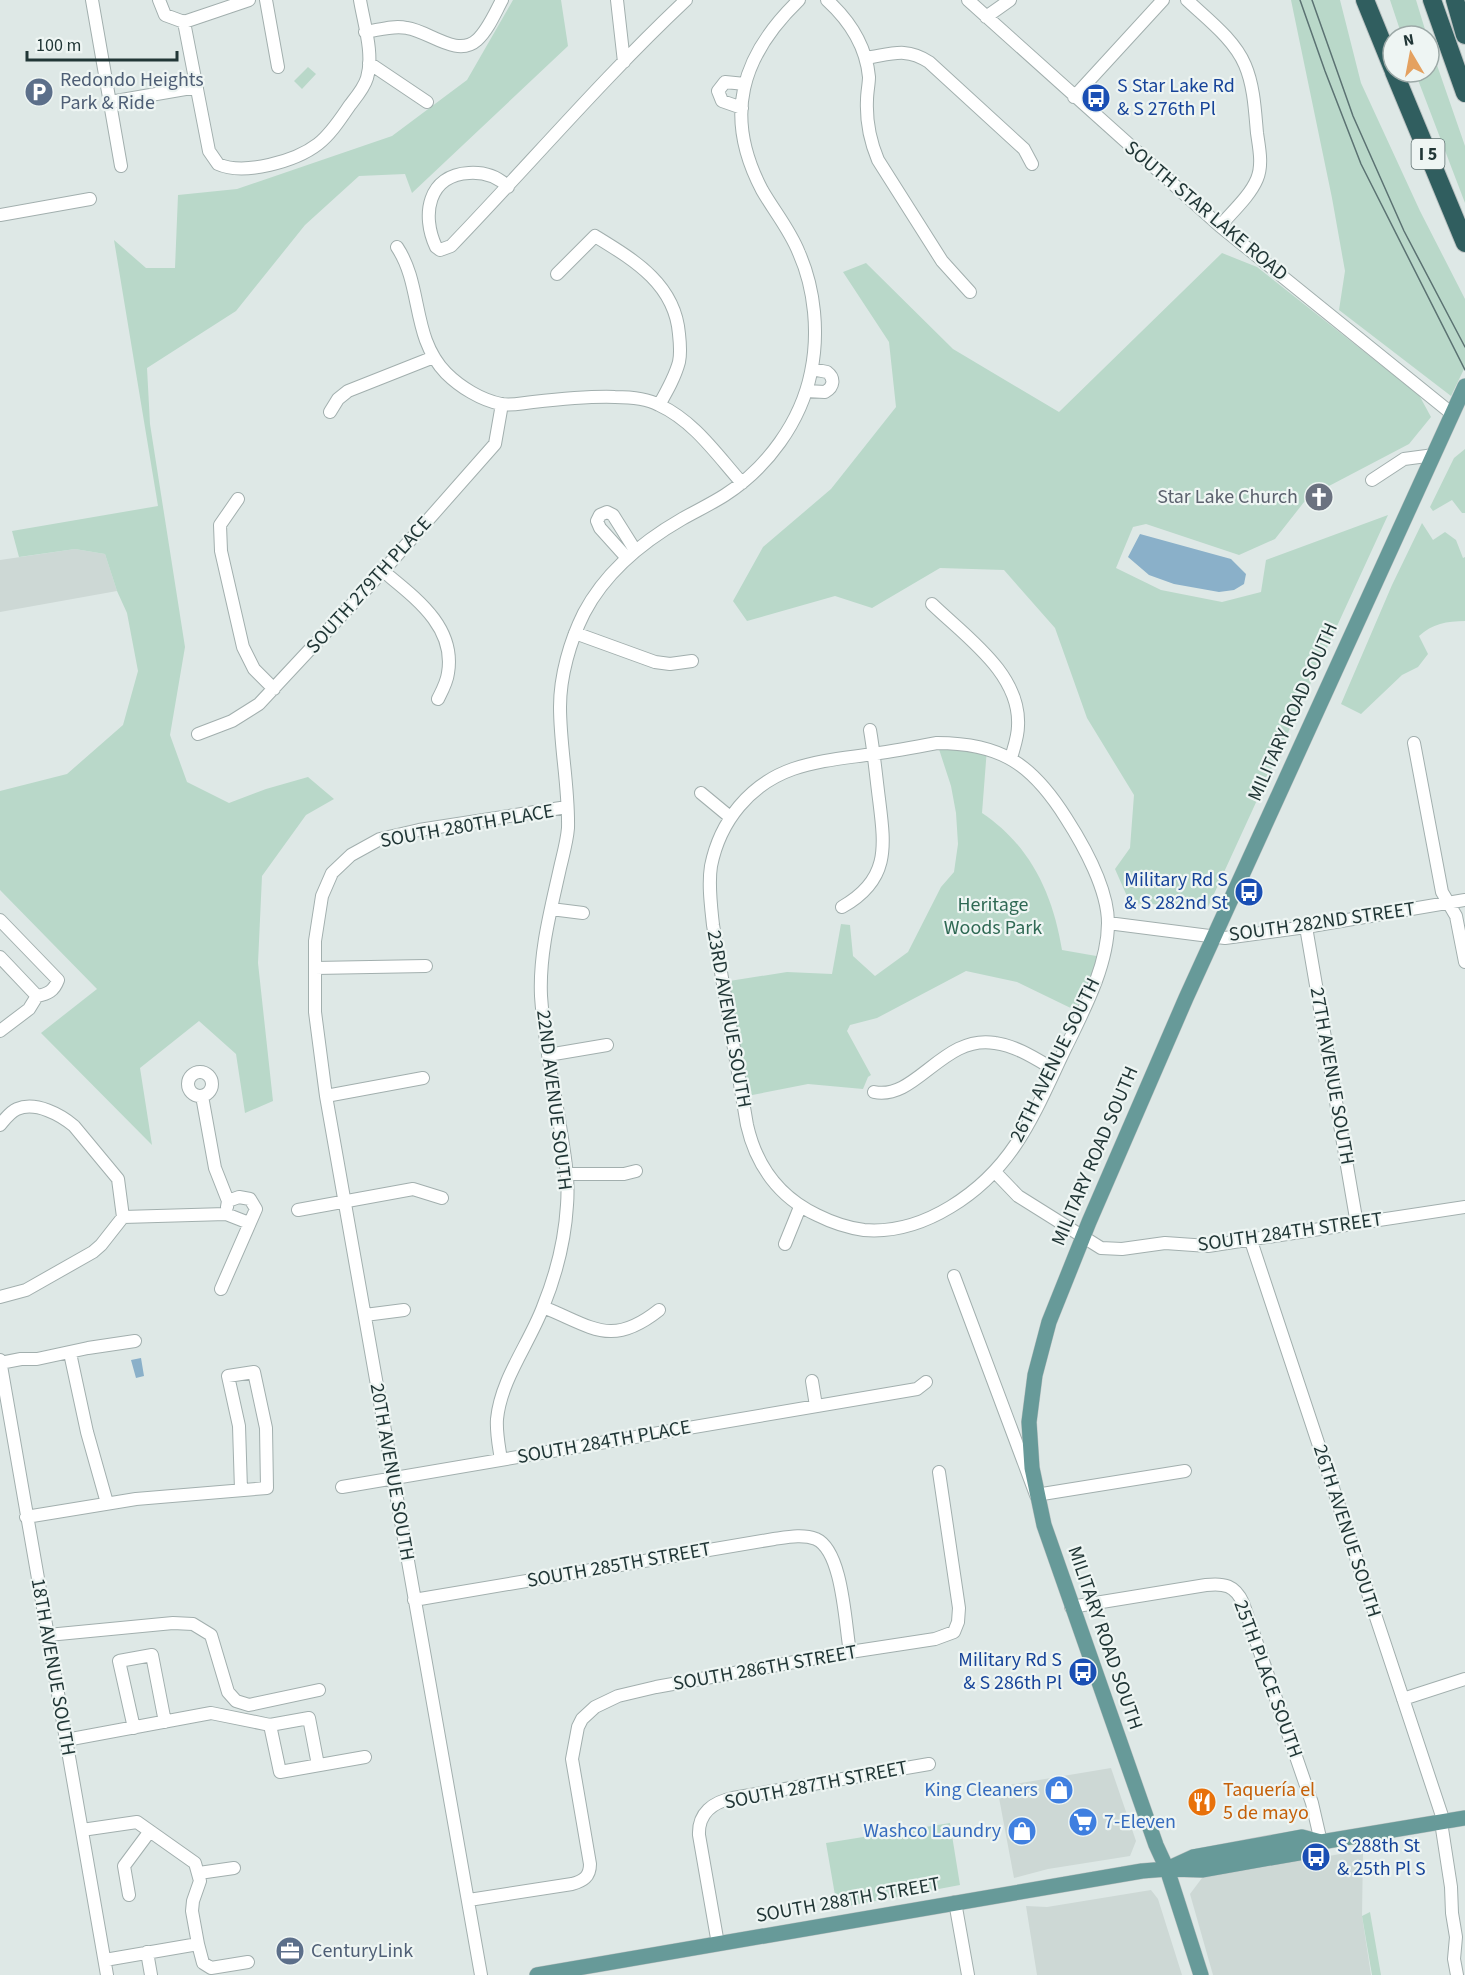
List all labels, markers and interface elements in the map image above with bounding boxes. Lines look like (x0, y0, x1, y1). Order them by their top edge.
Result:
scale bar (27, 24, 177, 62)
north arrow (1381, 24, 1441, 84)
text: N (1401, 28, 1416, 52)
text: 100 m (36, 33, 81, 58)
place label: Redondo Heights Park & Ride (60, 66, 204, 117)
place label: S Star Lake Rd & S 276th Pl (1117, 72, 1235, 123)
parking icon: Redondo Heights Park & Ride (23, 76, 55, 108)
bus stop icon: S Star Lake Rd & S 276th Pl (1080, 82, 1112, 114)
street label: SOUTH STAR LAKE ROAD (1118, 134, 1294, 288)
road number: I 5 (1412, 139, 1444, 169)
church icon: Star Lake Church (1303, 481, 1335, 513)
place label: Star Lake Church (1157, 483, 1298, 511)
street label: SOUTH 279TH PLACE (300, 510, 438, 660)
street label: MILITARY ROAD SOUTH (1241, 618, 1345, 806)
street label: SOUTH 280TH PLACE (378, 797, 556, 855)
place label: Military Rd S & S 282nd St (1124, 866, 1228, 917)
bus stop icon: Military Rd S & S 282nd St (1233, 876, 1265, 908)
park label: Heritage Woods Park (944, 891, 1042, 942)
street label: SOUTH 282ND STREET (1227, 895, 1417, 949)
street label: 23RD AVENUE SOUTH (700, 928, 758, 1110)
street label: 26TH AVENUE SOUTH (1003, 973, 1107, 1147)
street label: 27TH AVENUE SOUTH (1303, 985, 1361, 1167)
street label: 22ND AVENUE SOUTH (529, 1008, 579, 1192)
street label: MILITARY ROAD SOUTH (1044, 1062, 1146, 1250)
street label: SOUTH 284TH STREET (1196, 1205, 1385, 1259)
street label: 20TH AVENUE SOUTH (363, 1381, 421, 1563)
street label: SOUTH 284TH PLACE (515, 1413, 693, 1471)
street label: 26TH AVENUE SOUTH (1306, 1441, 1388, 1621)
street label: SOUTH 285TH STREET (525, 1535, 713, 1595)
street label: MILITARY ROAD SOUTH (1060, 1542, 1150, 1734)
street label: 18TH AVENUE SOUTH (24, 1576, 82, 1758)
street label: 25TH PLACE SOUTH (1226, 1596, 1310, 1762)
street label: SOUTH 286TH STREET (671, 1638, 859, 1698)
place label: Military Rd S & S 286th Pl (958, 1646, 1062, 1697)
bus stop icon: Military Rd S & S 286th Pl (1067, 1656, 1099, 1688)
street label: SOUTH 287TH STREET (722, 1753, 910, 1817)
shop icon: King Cleaners (1043, 1774, 1075, 1806)
place label: King Cleaners (924, 1776, 1038, 1804)
place label: Taquería el 5 de mayo (1223, 1776, 1315, 1827)
restaurant icon: Taquería el 5 de mayo (1186, 1786, 1218, 1818)
supermarket icon: 7-Eleven (1067, 1806, 1099, 1838)
place label: 7-Eleven (1104, 1808, 1176, 1836)
shop icon: Washco Laundry (1006, 1815, 1038, 1847)
place label: Washco Laundry (863, 1817, 1002, 1845)
place label: S 288th St & 25th Pl S (1337, 1832, 1426, 1883)
bus stop icon: S 288th St & 25th Pl S (1300, 1841, 1332, 1873)
street label: SOUTH 288TH STREET (754, 1870, 942, 1930)
office icon: CenturyLink (274, 1935, 306, 1967)
place label: CenturyLink (311, 1937, 413, 1965)

